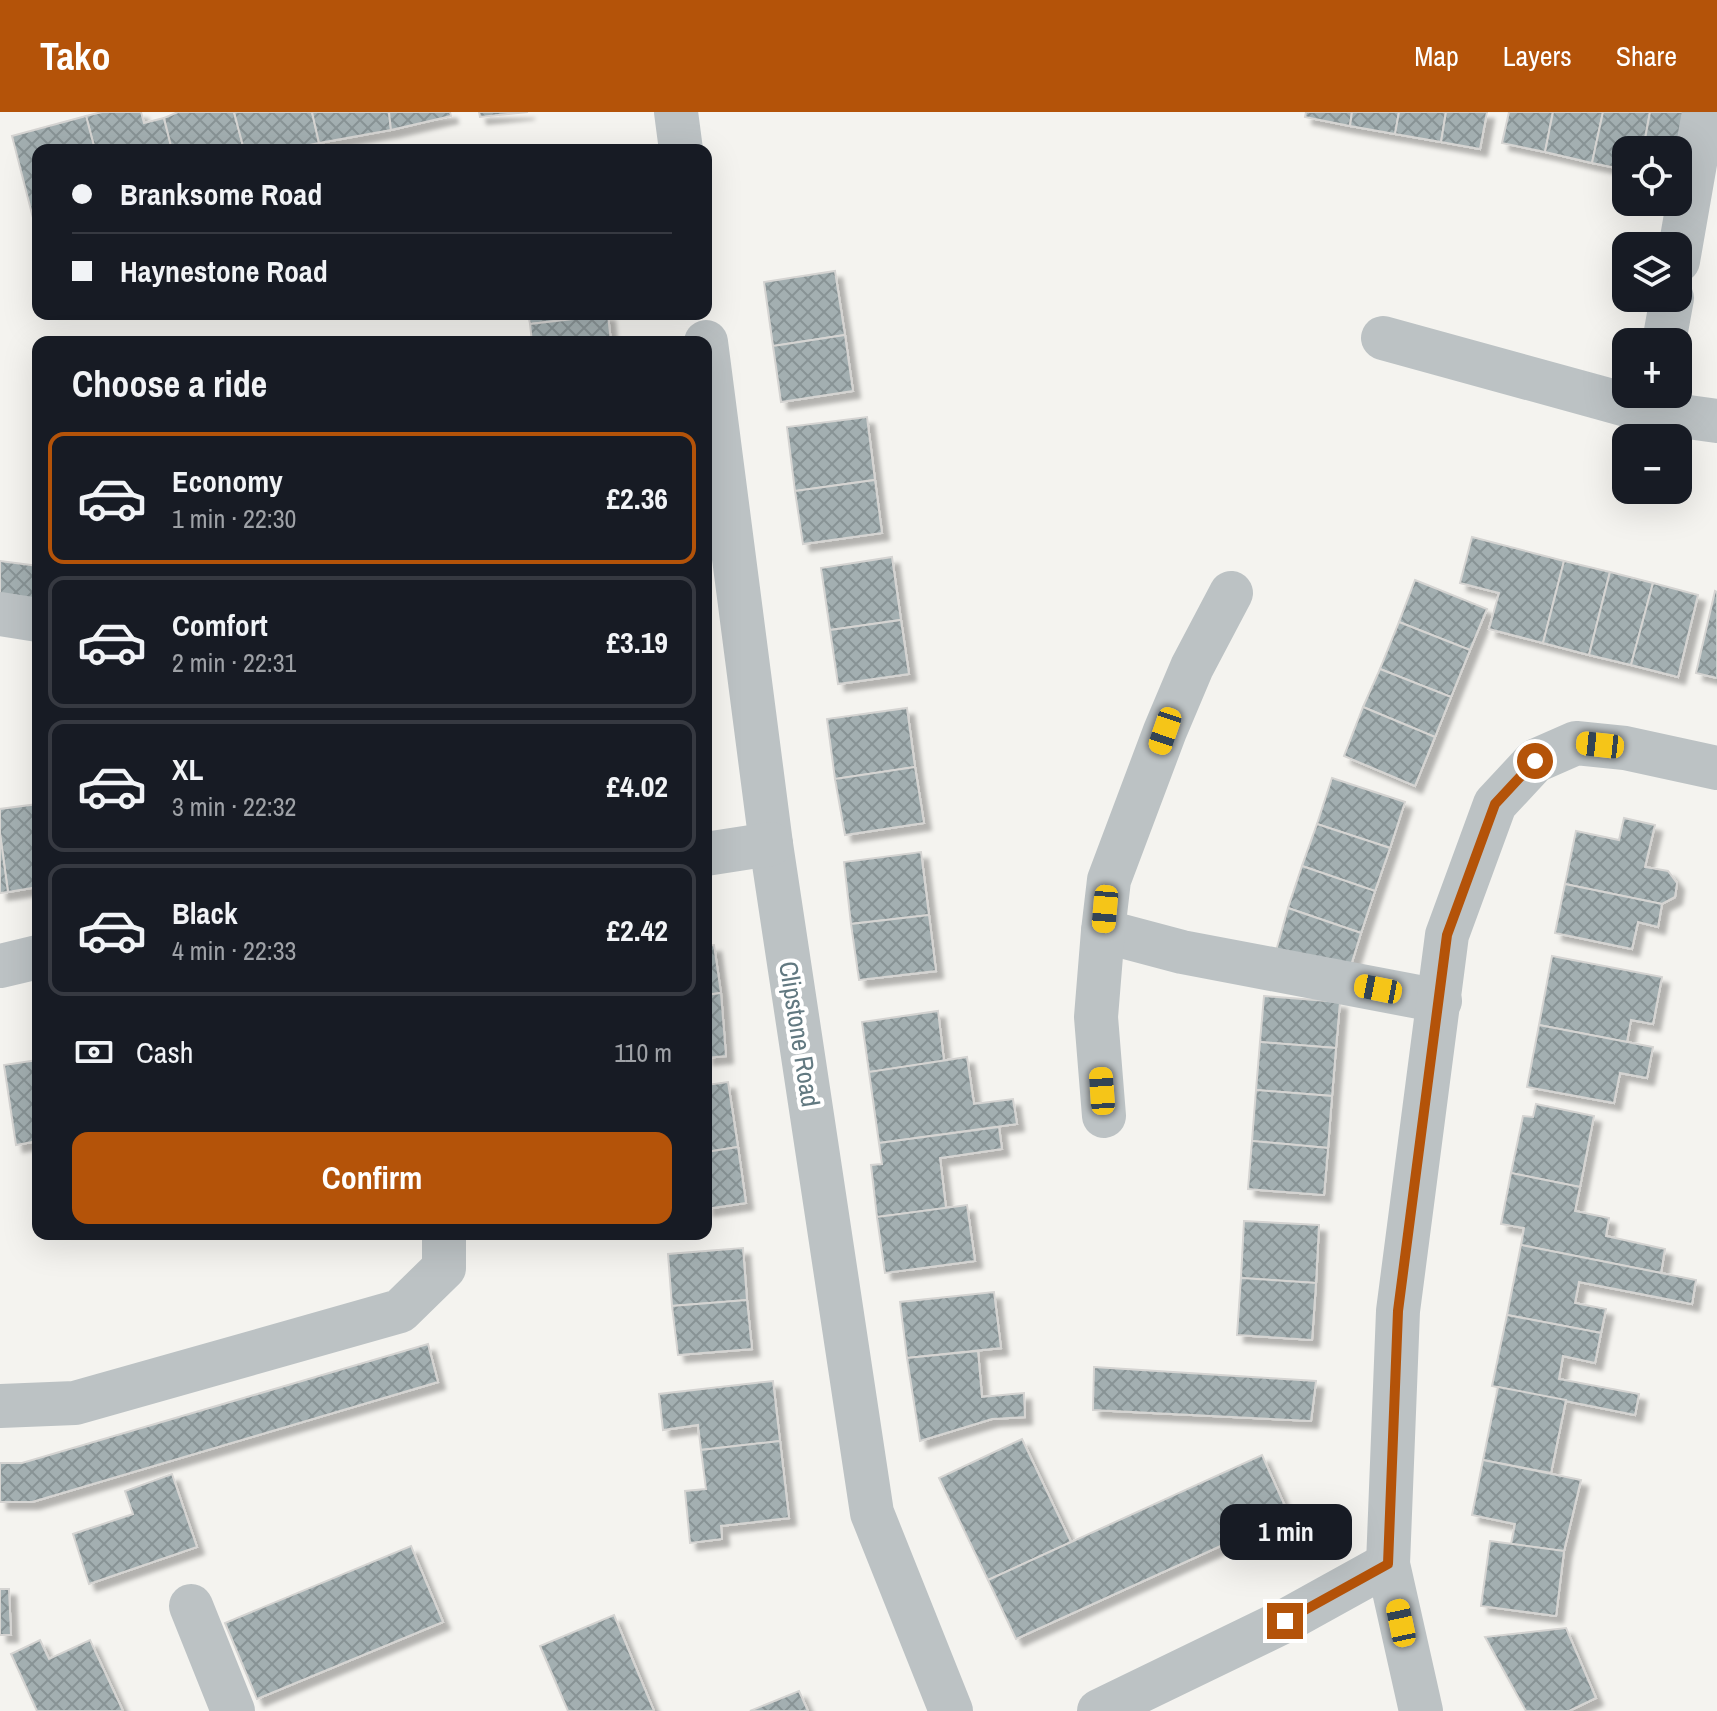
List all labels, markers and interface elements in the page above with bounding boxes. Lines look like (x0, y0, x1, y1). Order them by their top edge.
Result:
text: Tako (40, 31, 110, 82)
text: Map (1414, 37, 1459, 75)
text: Layers (1503, 37, 1572, 75)
text: Share (1616, 37, 1677, 75)
map controls (1612, 136, 1692, 504)
button: locate (1612, 136, 1692, 216)
text: Branksome Road (120, 174, 322, 214)
button: layers (1612, 232, 1692, 312)
text: Haynestone Road (120, 251, 328, 291)
button: + (1612, 328, 1692, 408)
text: Choose a ride (72, 360, 267, 408)
button: − (1612, 424, 1692, 504)
text: Economy (172, 461, 283, 501)
icon: car (76, 462, 148, 534)
text: £2.36 (606, 478, 668, 518)
text: 1 min · 22:30 (172, 501, 296, 536)
text: Comfort (172, 605, 268, 645)
icon: car (76, 606, 148, 678)
text: £3.19 (606, 622, 668, 662)
text: 2 min · 22:31 (172, 645, 296, 680)
car (1146, 704, 1184, 758)
car (1575, 731, 1625, 759)
route start (1517, 743, 1553, 779)
text: XL (172, 749, 203, 789)
icon: car (76, 750, 148, 822)
text: £4.02 (606, 766, 668, 806)
text: 3 min · 22:32 (172, 789, 296, 824)
car (1091, 884, 1119, 934)
text: Black (172, 893, 238, 933)
icon: car (76, 894, 148, 966)
text: £2.42 (606, 910, 668, 950)
text: 4 min · 22:33 (172, 933, 296, 968)
street label: Clipstone Road (771, 959, 829, 1109)
car (1352, 973, 1404, 1005)
icon: cash (72, 1030, 116, 1074)
text: Cash (136, 1032, 193, 1072)
text: 110 m (614, 1035, 672, 1070)
car (1088, 1066, 1116, 1116)
button: Confirm (72, 1132, 672, 1224)
callout: 1 min (1219, 1505, 1351, 1561)
text: 1 min (1258, 1514, 1314, 1549)
car (1384, 1597, 1418, 1649)
route end (1267, 1603, 1303, 1639)

